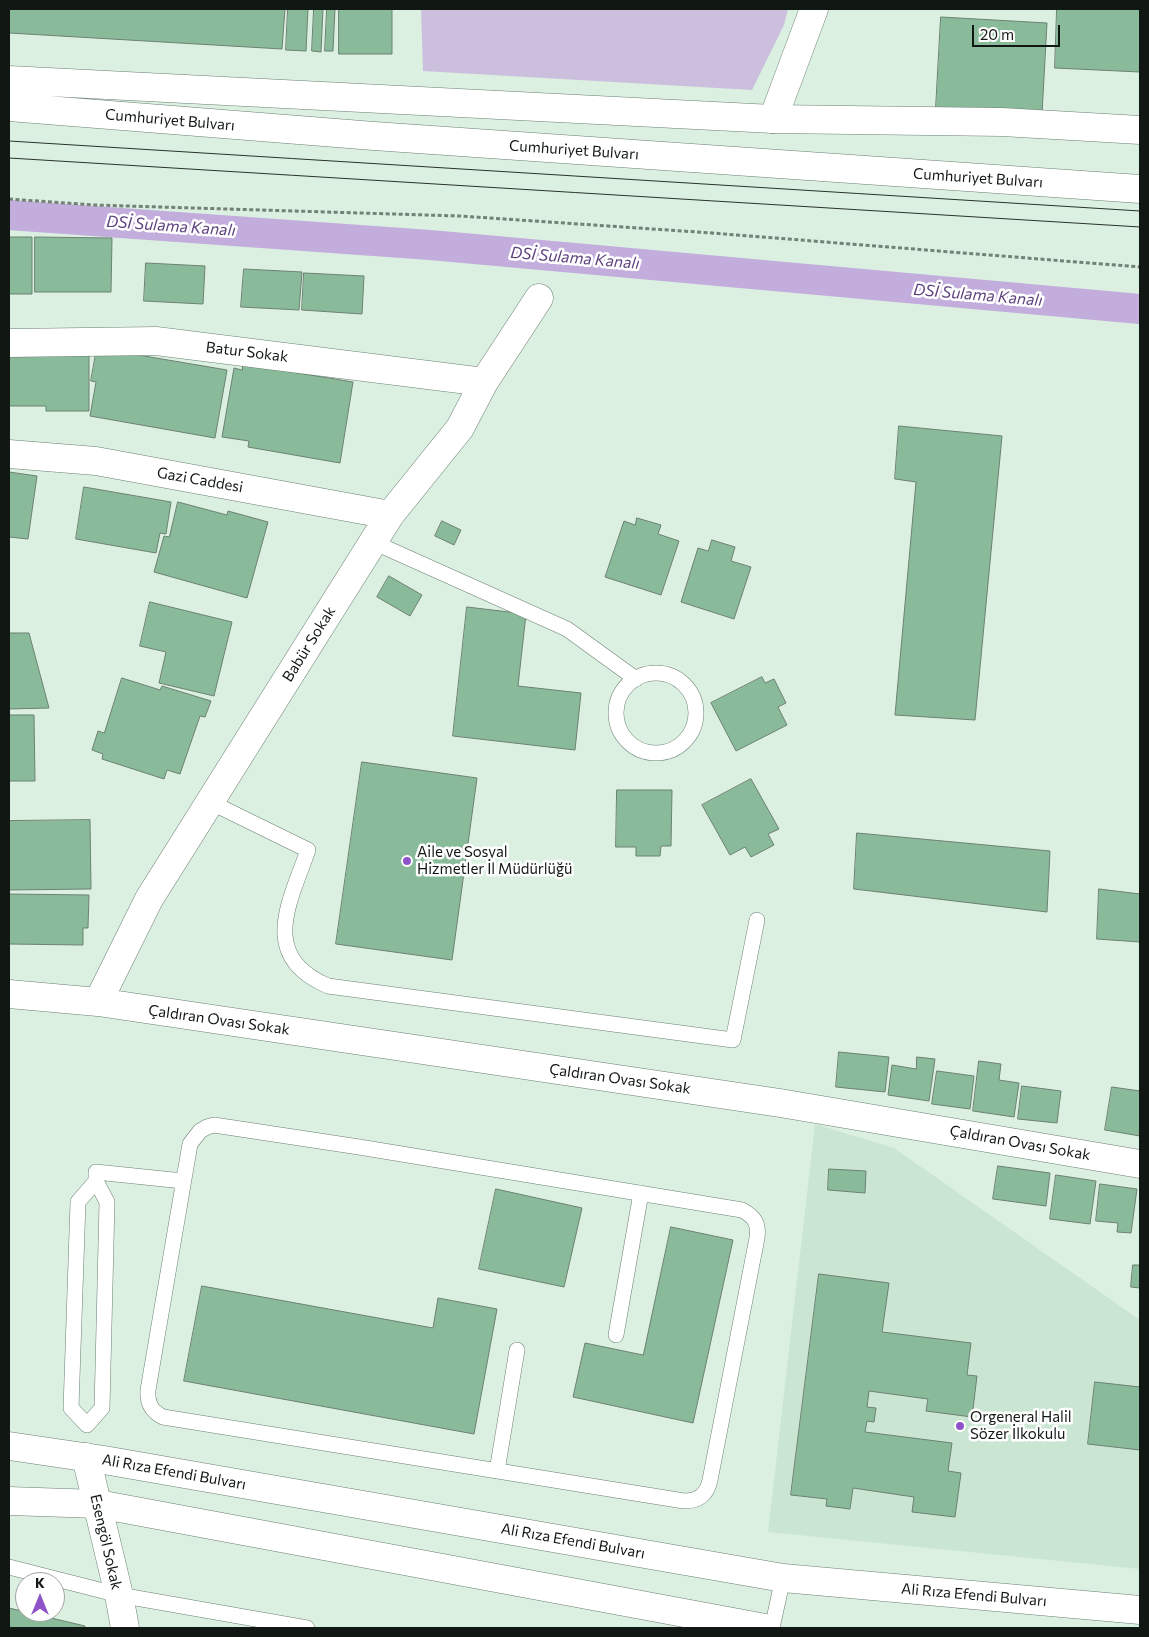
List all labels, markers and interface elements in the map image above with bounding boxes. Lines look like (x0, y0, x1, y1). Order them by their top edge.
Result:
scale bar (974, 15, 1062, 47)
text: 20 m (980, 25, 1014, 43)
street label: Cumhuriyet Bulvarı (104, 105, 236, 135)
street label: Cumhuriyet Bulvarı (509, 136, 639, 164)
street label: Cumhuriyet Bulvarı (913, 164, 1043, 192)
water label: DSİ Sulama Kanalı (106, 212, 236, 240)
water label: DSİ Sulama Kanalı (510, 243, 640, 273)
water label: DSİ Sulama Kanalı (913, 280, 1043, 310)
street label: Batur Sokak (205, 338, 289, 366)
street label: Gazi Caddesi (156, 464, 244, 496)
street label: Babür Sokak (279, 603, 339, 685)
place label: Aile ve Sosyal Hizmetler İl Müdürlüğü (417, 843, 572, 878)
marker: Aile ve Sosyal Hizmetler İl Müdürlüğü (401, 855, 413, 867)
street label: Çaldıran Ovası Sokak (147, 1001, 291, 1039)
street label: Çaldıran Ovası Sokak (548, 1060, 692, 1098)
street label: Çaldıran Ovası Sokak (948, 1122, 1092, 1164)
place label: Orgeneral Halil Sözer İlkokulu (970, 1408, 1072, 1443)
marker: Orgeneral Halil Sözer İlkokulu (954, 1420, 966, 1432)
street label: Ali Rıza Efendi Bulvarı (100, 1450, 248, 1494)
street label: Esengöl Sokak (86, 1492, 126, 1592)
street label: Ali Rıza Efendi Bulvarı (499, 1519, 647, 1563)
north arrow (15, 1572, 65, 1622)
text: K (35, 1574, 45, 1591)
street label: Ali Rıza Efendi Bulvarı (900, 1580, 1048, 1610)

